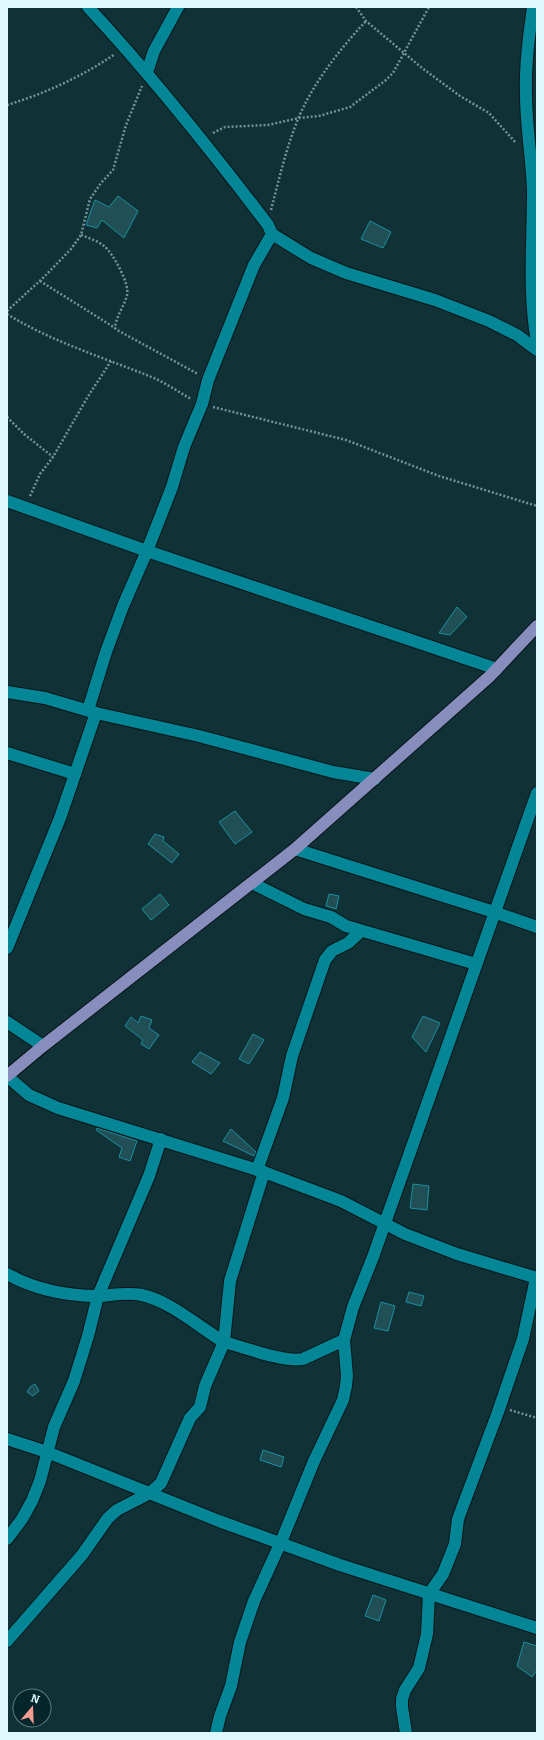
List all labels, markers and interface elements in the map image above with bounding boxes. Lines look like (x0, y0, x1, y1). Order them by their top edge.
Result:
north arrow (12, 1688, 52, 1728)
text: N (29, 1691, 42, 1707)

